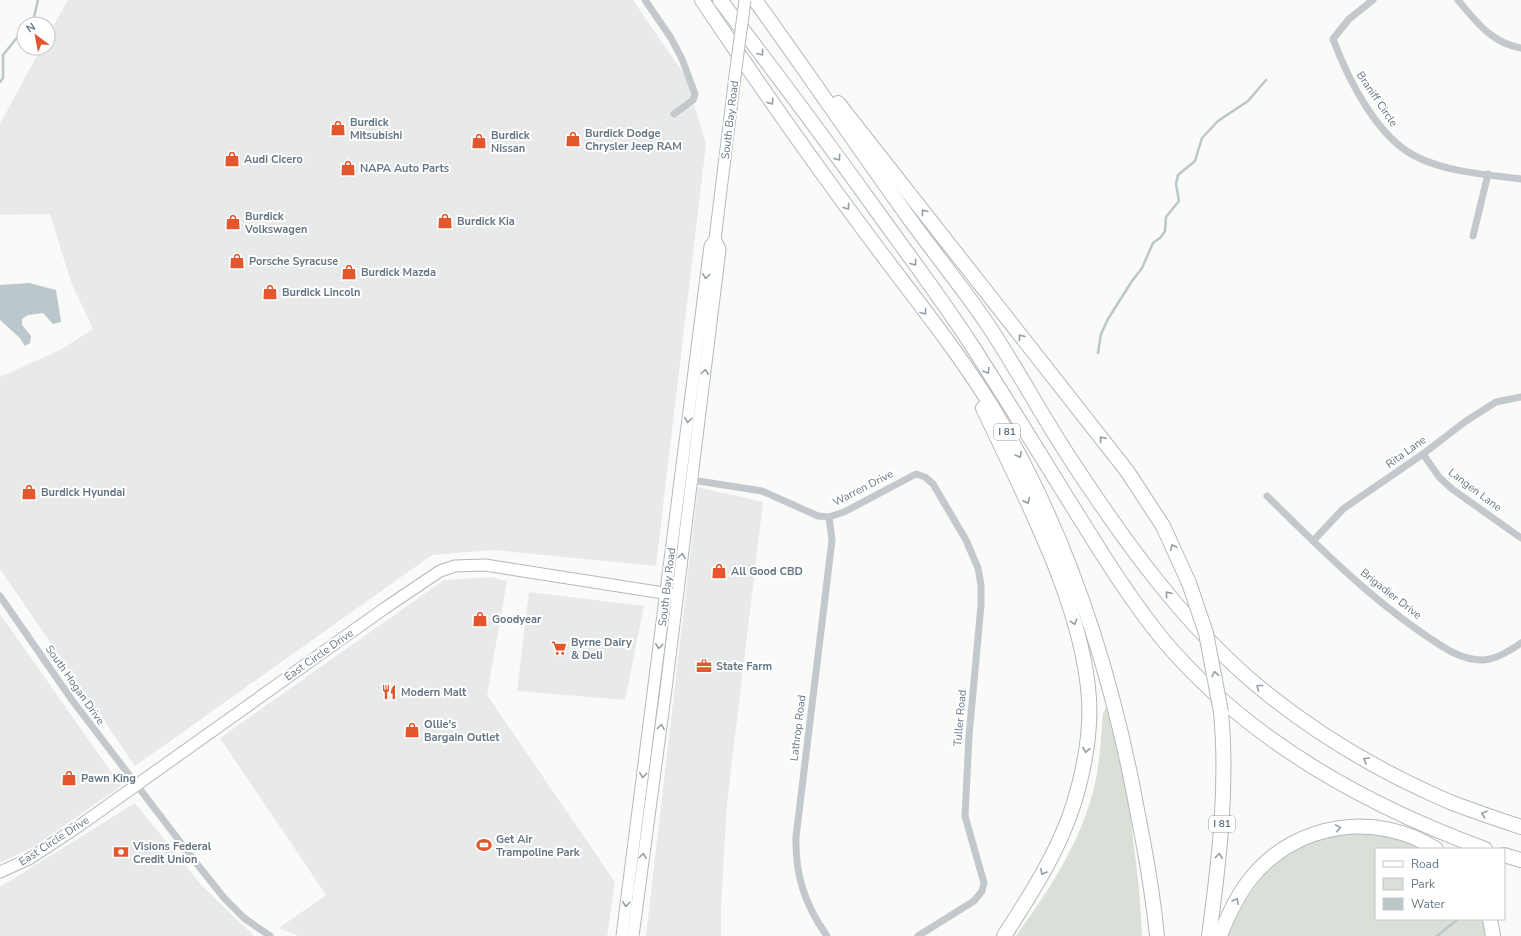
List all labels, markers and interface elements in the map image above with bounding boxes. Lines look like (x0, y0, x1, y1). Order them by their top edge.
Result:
north arrow (16, 16, 56, 56)
text: N (23, 19, 38, 36)
one-way arrow (756, 49, 763, 56)
street label: Braniff Circle (1353, 68, 1401, 130)
street label: South Bay Road (718, 80, 742, 160)
one-way arrow (766, 97, 773, 104)
place label: Burdick Mitsubishi (350, 115, 403, 143)
shop icon: Burdick Mitsubishi (329, 119, 347, 137)
place label: Burdick Dodge Chrysler Jeep RAM (585, 126, 682, 154)
place label: Burdick Nissan (491, 128, 531, 156)
shop icon: Burdick Dodge Chrysler Jeep RAM (564, 130, 582, 148)
shop icon: Burdick Nissan (470, 132, 488, 150)
shop icon: Audi Cicero (223, 150, 241, 168)
place label: Audi Cicero (244, 152, 303, 167)
one-way arrow (833, 153, 840, 160)
shop icon: NAPA Auto Parts (339, 159, 357, 177)
place label: NAPA Auto Parts (360, 161, 449, 176)
one-way arrow (842, 203, 849, 210)
place label: Burdick Volkswagen (244, 209, 307, 237)
one-way arrow (922, 210, 929, 217)
shop icon: Burdick Kia (436, 212, 454, 230)
shop icon: Burdick Volkswagen (224, 213, 242, 231)
place label: Burdick Kia (457, 214, 515, 229)
shop icon: Porsche Syracuse (228, 252, 246, 270)
place label: Porsche Syracuse (249, 254, 338, 269)
one-way arrow (909, 259, 917, 266)
shop icon: Burdick Mazda (340, 263, 358, 281)
place label: Burdick Mazda (361, 265, 436, 280)
one-way arrow (702, 273, 711, 279)
shop icon: Burdick Lincoln (261, 283, 279, 301)
place label: Burdick Lincoln (282, 285, 360, 300)
one-way arrow (919, 307, 926, 314)
one-way arrow (1018, 335, 1025, 342)
one-way arrow (982, 367, 990, 374)
one-way arrow (700, 369, 709, 375)
one-way arrow (683, 417, 692, 423)
road number: I 81 (994, 424, 1020, 440)
street label: Rita Lane (1383, 432, 1429, 472)
one-way arrow (1099, 436, 1106, 443)
one-way arrow (1014, 451, 1022, 458)
street label: Langen Lane (1445, 465, 1505, 515)
street label: Warren Drive (830, 466, 896, 510)
shop icon: Burdick Hyundai (20, 483, 38, 501)
place label: Burdick Hyundai (41, 485, 125, 500)
one-way arrow (1022, 497, 1030, 505)
one-way arrow (1170, 544, 1178, 551)
street label: South Bay Road (655, 547, 679, 627)
one-way arrow (677, 553, 686, 559)
shop icon: All Good CBD (710, 562, 728, 580)
place label: All Good CBD (731, 564, 803, 579)
street label: Brigadier Drive (1357, 565, 1425, 623)
one-way arrow (1165, 592, 1172, 599)
shop icon: Goodyear (471, 610, 489, 628)
place label: Goodyear (492, 612, 542, 627)
one-way arrow (1069, 619, 1077, 626)
street label: East Circle Drive (282, 626, 357, 684)
place label: Byrne Dairy & Deli (571, 635, 632, 663)
supermarket icon: Byrne Dairy & Deli (550, 639, 568, 657)
street label: South Hogan Drive (42, 642, 108, 728)
one-way arrow (655, 643, 664, 649)
office icon: State Farm (695, 657, 713, 675)
place label: State Farm (716, 659, 772, 674)
one-way arrow (1212, 671, 1220, 677)
restaurant icon: Modern Malt (380, 683, 398, 701)
one-way arrow (1256, 684, 1263, 691)
place label: Modern Malt (401, 685, 467, 700)
street label: Tuller Road (950, 689, 970, 747)
street label: Lathrop Road (786, 694, 810, 762)
place label: Ollie's Bargain Outlet (424, 717, 500, 745)
shop icon: Ollie's Bargain Outlet (403, 721, 421, 739)
one-way arrow (656, 724, 665, 730)
one-way arrow (1082, 747, 1090, 753)
one-way arrow (1363, 758, 1370, 765)
shop icon: Pawn King (60, 769, 78, 787)
place label: Pawn King (81, 771, 136, 786)
one-way arrow (639, 772, 648, 778)
one-way arrow (1481, 811, 1488, 819)
street label: East Circle Drive (16, 813, 92, 869)
road number: I 81 (1209, 816, 1235, 832)
one-way arrow (1335, 824, 1341, 832)
place label: Get Air Trampoline Park (496, 832, 581, 860)
sports icon: Get Air Trampoline Park (475, 836, 493, 854)
place label: Visions Federal Credit Union (132, 839, 212, 867)
bank icon: Visions Federal Credit Union (112, 843, 130, 861)
legend (1375, 848, 1505, 920)
one-way arrow (638, 853, 647, 859)
one-way arrow (1214, 853, 1223, 859)
text: Road (1411, 856, 1439, 872)
one-way arrow (1040, 868, 1048, 875)
text: Park (1411, 876, 1436, 892)
text: Water (1411, 896, 1445, 912)
one-way arrow (1232, 897, 1239, 905)
one-way arrow (622, 901, 631, 907)

